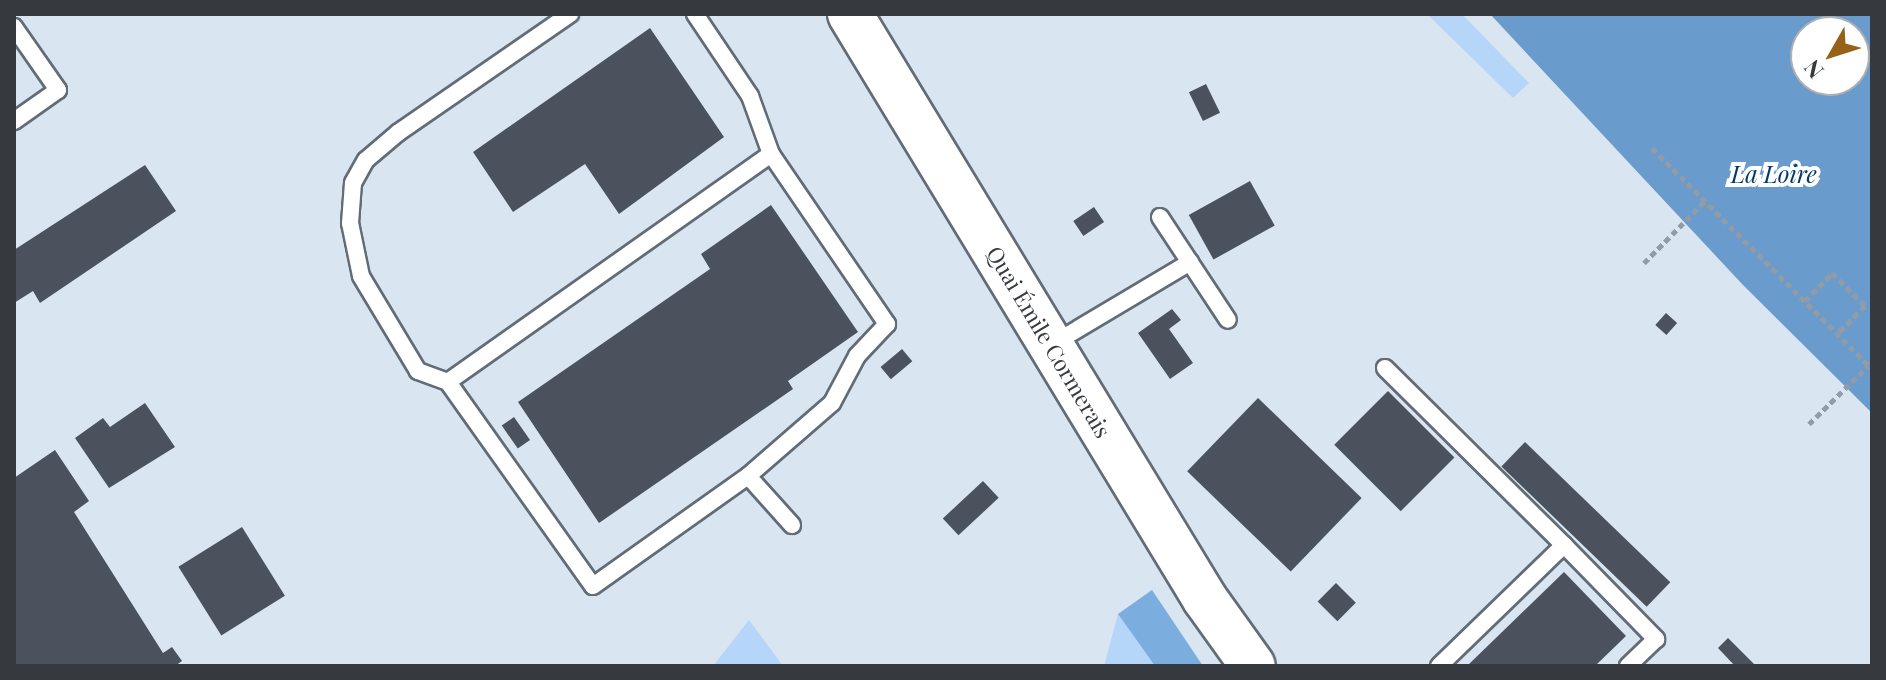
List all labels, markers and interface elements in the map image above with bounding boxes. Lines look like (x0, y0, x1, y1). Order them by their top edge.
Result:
north arrow (1790, 16, 1870, 96)
text: N (1796, 54, 1830, 85)
water label: La Loire (1731, 160, 1817, 188)
street label: Quai Émile Cormerais (981, 241, 1117, 443)

